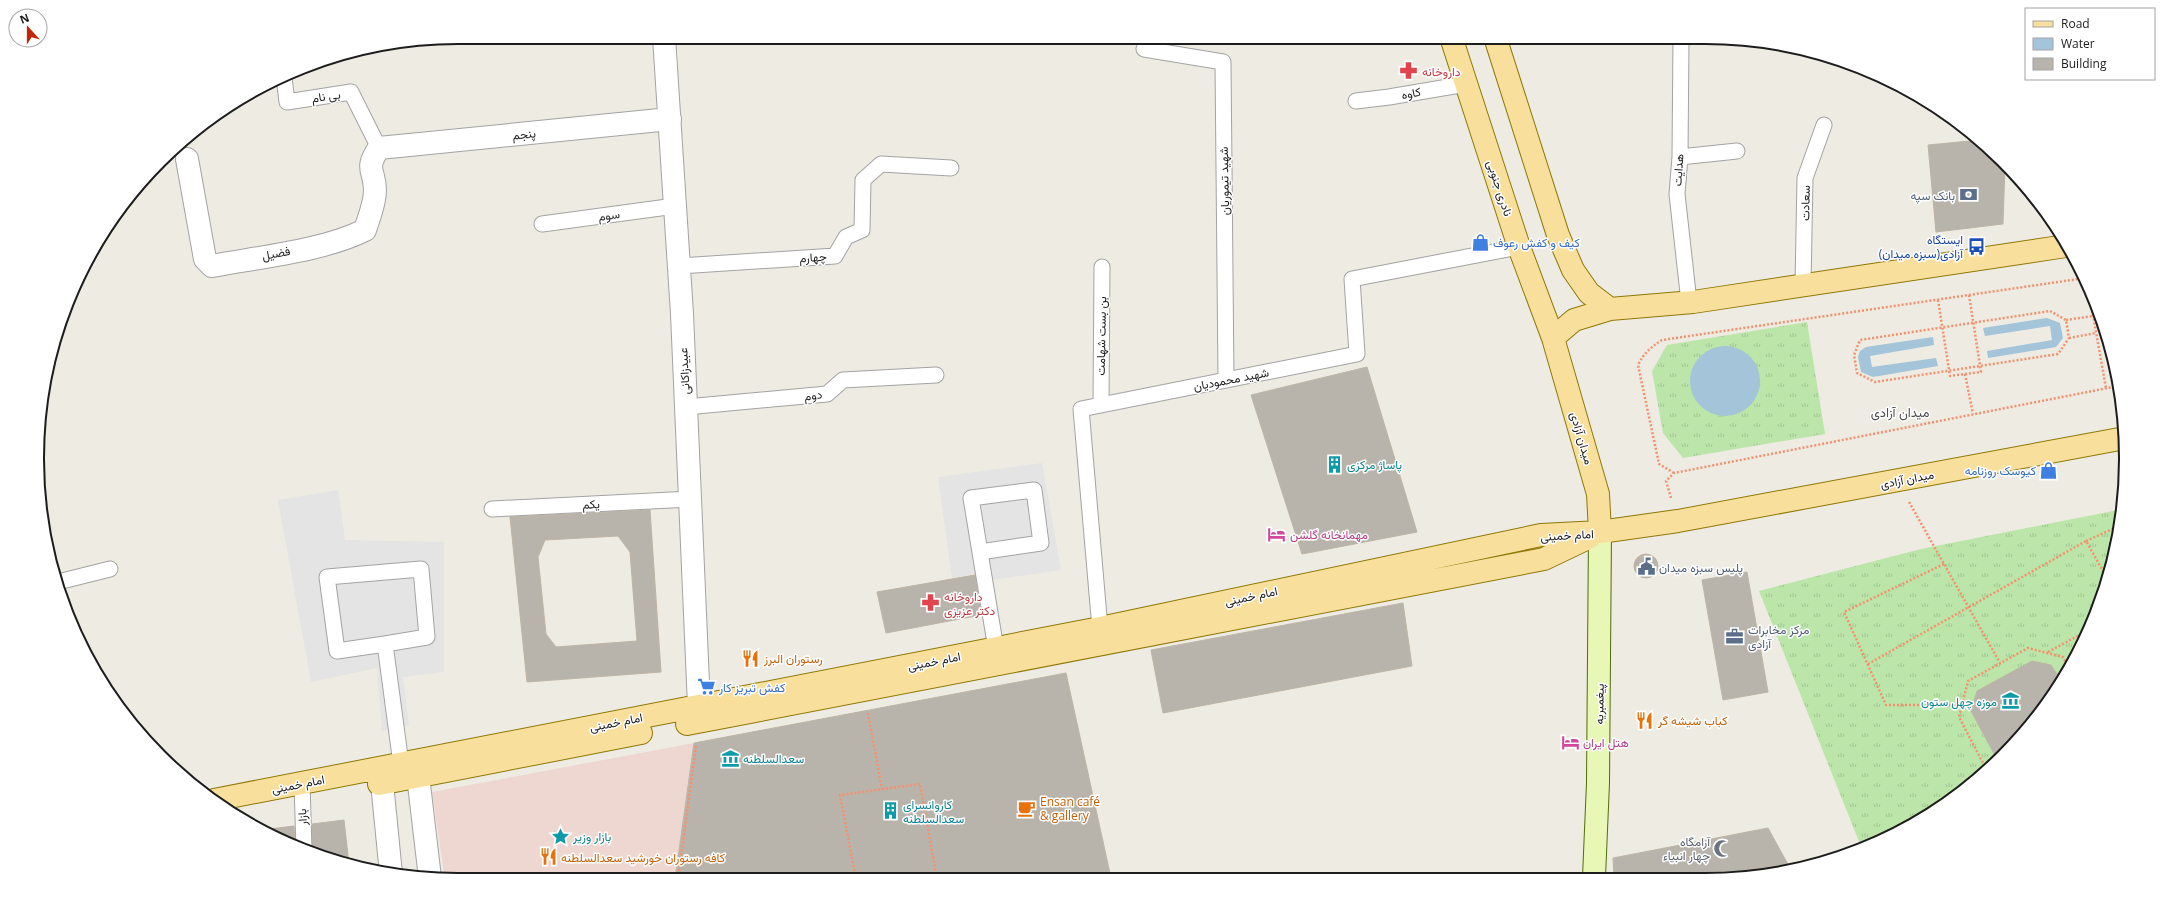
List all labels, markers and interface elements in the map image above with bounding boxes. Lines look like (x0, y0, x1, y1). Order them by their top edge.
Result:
north arrow (8, 8, 48, 48)
legend (2025, 8, 2155, 80)
text: N (17, 10, 31, 27)
text: Road (2061, 15, 2090, 32)
text: Water (2061, 35, 2095, 52)
text: Building (2061, 55, 2107, 72)
pharmacy icon: داروخانه (1399, 61, 1419, 81)
place label: داروخانه (1422, 63, 1461, 80)
street label: کاوه (1400, 83, 1422, 103)
street label: بی نام (310, 85, 342, 107)
street label: پنجم (511, 124, 537, 144)
street label: شهید تیموریان (1215, 147, 1233, 215)
street label: هدایت (1668, 153, 1688, 187)
street label: نادری جنوبی (1483, 158, 1517, 218)
street label: سعادت (1796, 185, 1814, 221)
bank icon: بانک سپه (1958, 185, 1978, 205)
place label: بانک سپه (1910, 187, 1955, 204)
street label: سوم (597, 205, 621, 225)
place label: ایستگاه آزادی(سبزه میدان) (1879, 231, 1964, 262)
shop icon: کیف و کفش رعوف (1470, 232, 1490, 252)
place label: کیف و کفش رعوف (1493, 234, 1580, 251)
bus stop icon: ایستگاه آزادی(سبزه میدان) (1966, 236, 1986, 256)
street label: فضیل (260, 242, 292, 264)
street label: چهارم (799, 248, 827, 266)
street label: بن بست شهامت (1092, 296, 1110, 376)
street label: عبیدزاکانی (674, 347, 694, 395)
street label: شهید محمودیان (1192, 363, 1270, 395)
street label: دوم (803, 385, 823, 405)
district label: میدان آزادی (1871, 403, 1929, 421)
street label: میدان آزادی (1566, 410, 1598, 466)
building icon: پاساژ مرکزی (1324, 454, 1344, 474)
place label: پاساژ مرکزی (1347, 456, 1402, 473)
shop icon: کیوسک روزنامه (2039, 460, 2059, 480)
place label: کیوسک روزنامه (1965, 462, 2036, 479)
street label: میدان آزادی (1879, 465, 1935, 493)
street label: یکم (582, 495, 600, 513)
hotel icon: مهمانخانه گلشن (1267, 524, 1287, 544)
street label: امام خمینی (1540, 525, 1594, 545)
place label: مهمانخانه گلشن (1290, 526, 1368, 543)
public building icon: پلیس سبزه میدان (1636, 557, 1656, 577)
place label: پلیس سبزه میدان (1659, 559, 1743, 576)
street label: امام خمینی (1223, 582, 1279, 610)
place label: داروخانه دکتر عزیزی (944, 588, 995, 619)
pharmacy icon: داروخانه دکتر عزیزی (921, 593, 941, 613)
place label: مرکز مخابرات آزادی (1748, 621, 1809, 652)
office icon: مرکز مخابرات آزادی (1725, 626, 1745, 646)
restaurant icon: رستوران البرز (741, 648, 761, 668)
street label: امام خمینی (906, 648, 962, 674)
place label: رستوران البرز (763, 650, 823, 667)
supermarket icon: کفش تبریز کار (696, 677, 716, 697)
place label: کفش تبریز کار (718, 679, 785, 696)
street label: پیغمبریه (1590, 683, 1608, 725)
museum icon: موزه چهل ستون (2000, 691, 2020, 711)
place label: موزه چهل ستون (1921, 693, 1997, 710)
street label: امام خمینی (588, 709, 644, 735)
restaurant icon: کباب شیشه گر (1635, 710, 1655, 730)
place label: کباب شیشه گر (1657, 712, 1728, 729)
hotel icon: هتل ایران (1560, 732, 1580, 752)
place label: هتل ایران (1583, 734, 1629, 751)
museum icon: سعدالسلطنه (720, 748, 740, 768)
place label: سعدالسلطنه (743, 750, 804, 767)
street label: امام خمینی (270, 771, 326, 797)
place label: Ensan café & gallery (1040, 793, 1100, 824)
place label: کاروانسرای سعدالسلطنه (903, 796, 964, 827)
cafe icon: Ensan café & gallery (1017, 798, 1037, 818)
building icon: کاروانسرای سعدالسلطنه (880, 801, 900, 821)
street label: بازار (293, 808, 311, 827)
place icon: بازار وزیر (550, 826, 570, 846)
place label: بازار وزیر (572, 828, 611, 845)
place label: آرامگاه چهار انبیاء (1663, 833, 1711, 864)
mosque icon: آرامگاه چهار انبیاء (1713, 838, 1733, 858)
restaurant icon: کافه رستوران خورشید سعدالسلطنه (538, 847, 558, 867)
place label: کافه رستوران خورشید سعدالسلطنه (561, 849, 725, 866)

